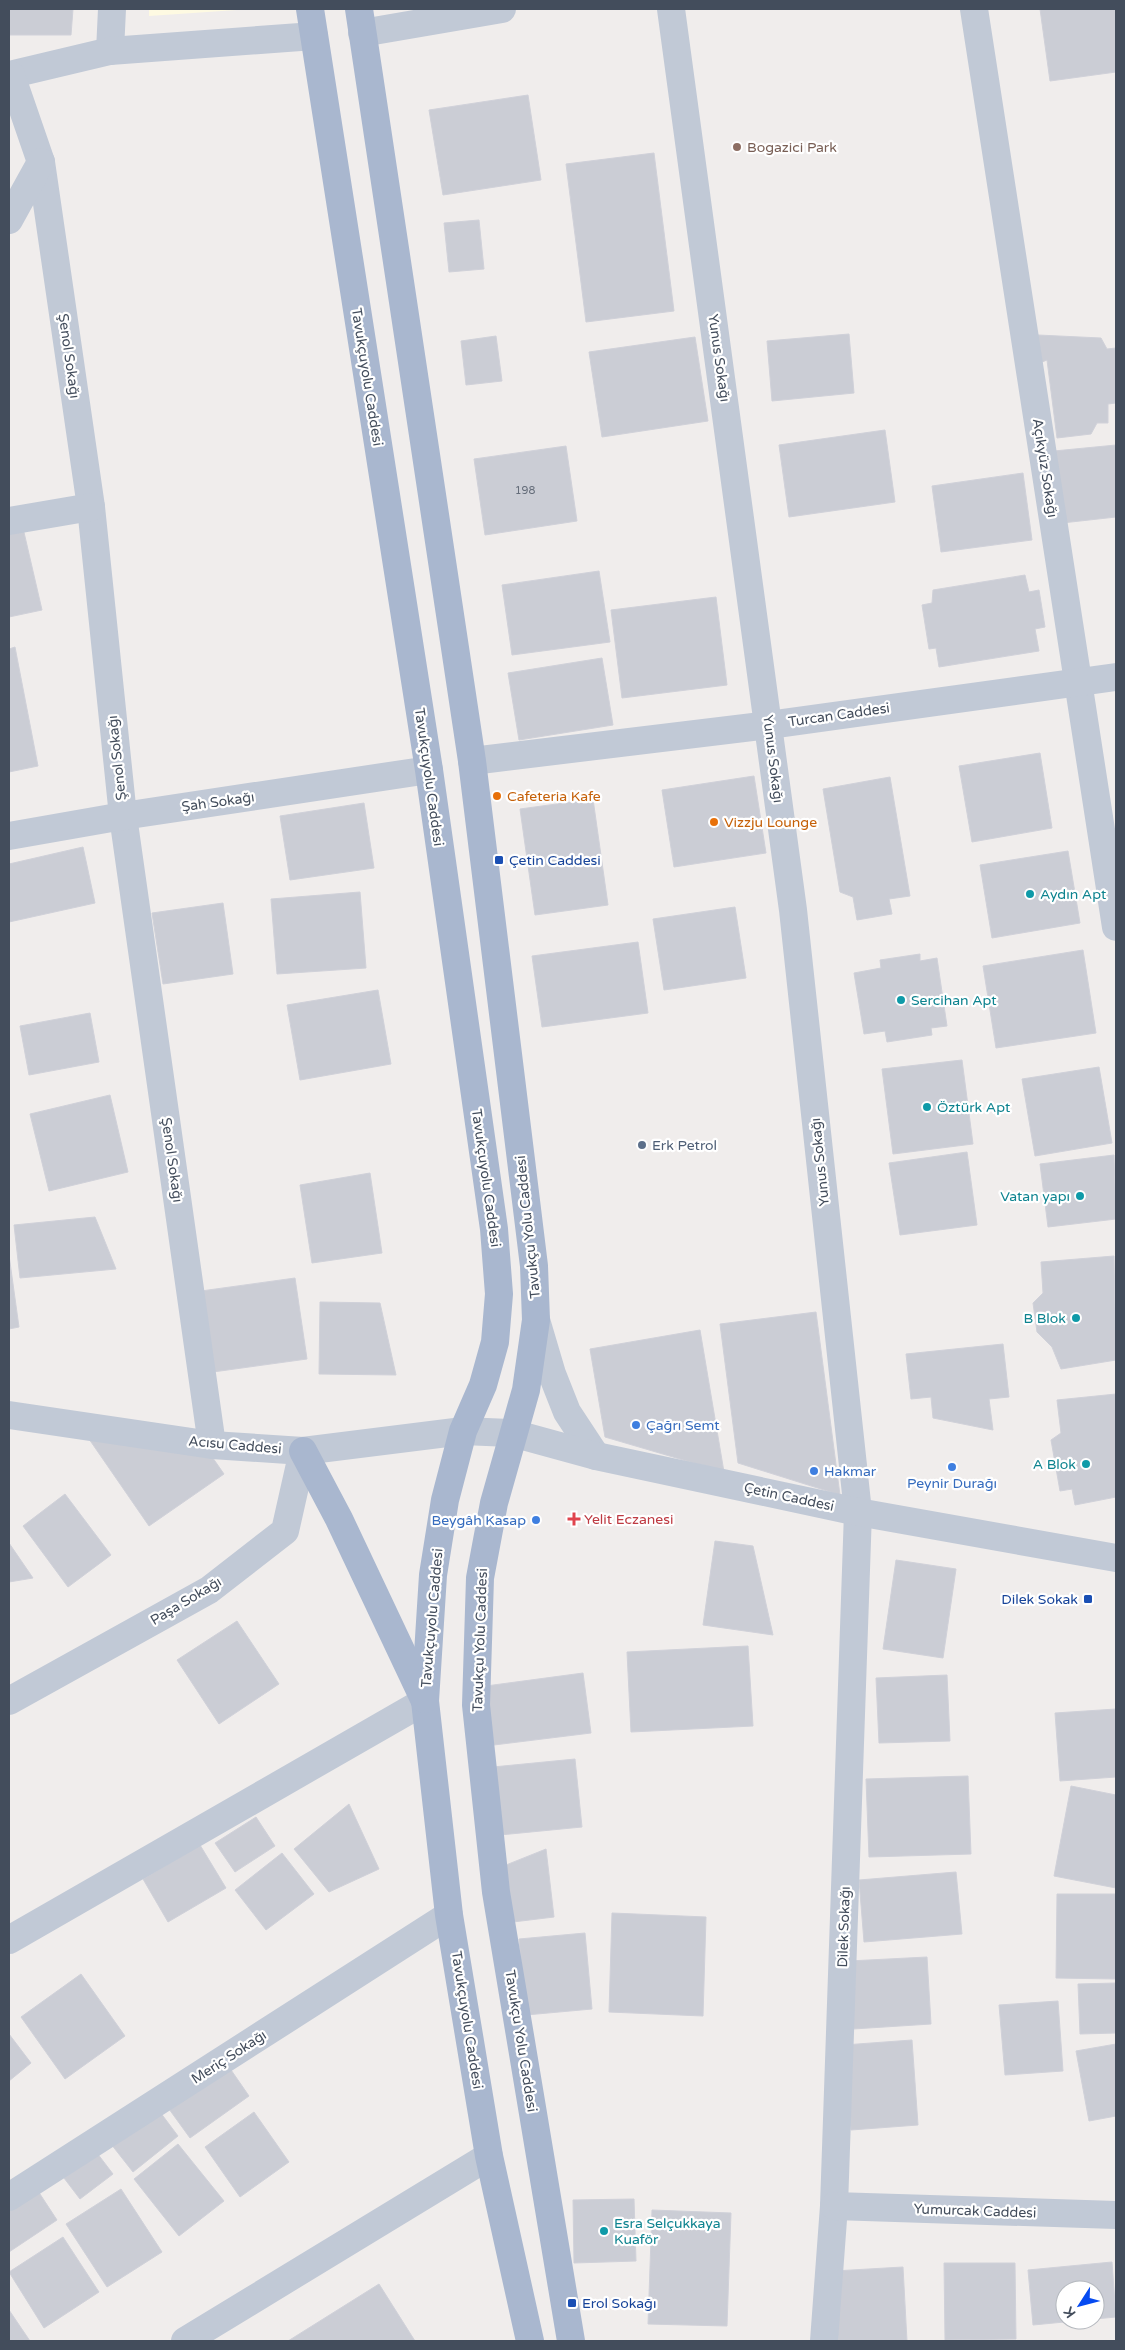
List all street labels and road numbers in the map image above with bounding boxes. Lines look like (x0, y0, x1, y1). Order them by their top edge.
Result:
street label: Tavukçuyolu Caddesi (348, 307, 386, 447)
street label: Şenol Sokağı (55, 312, 83, 400)
street label: Yunus Sokağı (704, 313, 734, 403)
street label: Açıkyüz Sokağı (1029, 417, 1061, 519)
street label: Turcan Caddesi (787, 699, 891, 731)
street label: Tavukçuyolu Caddesi (411, 707, 447, 847)
street label: Yunus Sokağı (759, 714, 787, 804)
street label: Şenol Sokağı (104, 715, 130, 801)
street label: Şah Sokağı (180, 788, 256, 816)
street label: Tavukçuyolu Caddesi (468, 1108, 504, 1248)
street label: Şenol Sokağı (158, 1116, 186, 1204)
street label: Yunus Sokağı (807, 1117, 833, 1207)
street label: Tavukçu Yolu Caddesi (512, 1155, 544, 1299)
street label: Acısu Caddesi (188, 1432, 282, 1458)
street label: Çetin Caddesi (742, 1479, 836, 1515)
street label: Tavukçuyolu Caddesi (417, 1548, 447, 1688)
street label: Tavukçu Yolu Caddesi (469, 1568, 491, 1712)
street label: Paşa Sokağı (147, 1573, 225, 1629)
street label: Dilek Sokağı (834, 1886, 854, 1968)
street label: Tavukçuyolu Caddesi (448, 1950, 486, 2090)
street label: Tavukçu Yolu Caddesi (501, 1969, 541, 2113)
street label: Meriç Sokağı (188, 2026, 270, 2088)
street label: Yumurcak Caddesi (913, 2200, 1037, 2222)

